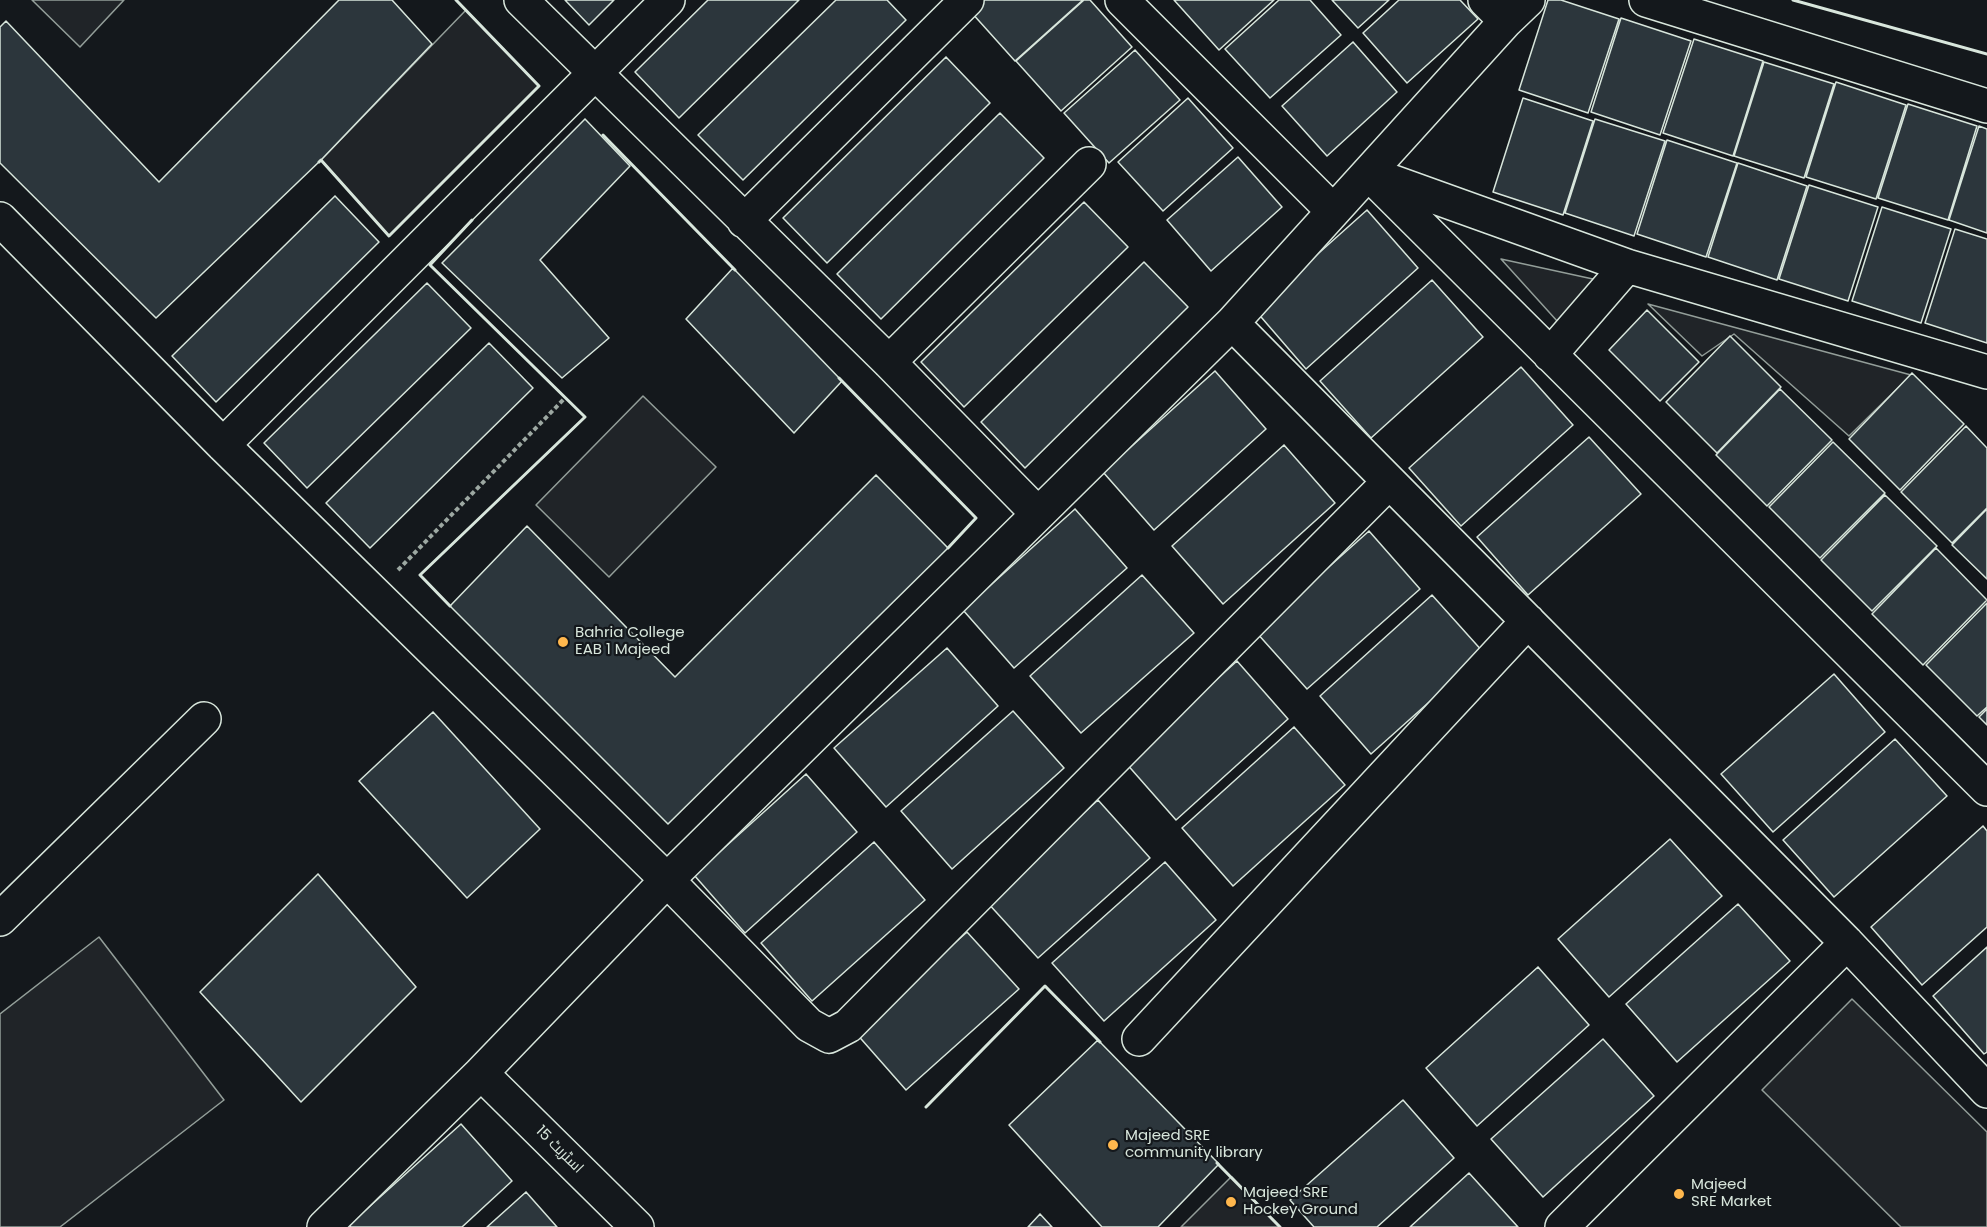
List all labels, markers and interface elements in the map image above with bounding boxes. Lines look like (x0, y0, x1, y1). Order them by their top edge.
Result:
place label: Bahria College EAB 1 Majeed (575, 624, 685, 659)
marker: Bahria College EAB 1 Majeed (556, 635, 570, 649)
street label: اسٹریٹ 15 (531, 1122, 587, 1178)
place label: Majeed SRE community library (1125, 1127, 1263, 1162)
marker: Majeed SRE community library (1106, 1138, 1120, 1152)
place label: Majeed SRE Market (1691, 1176, 1772, 1211)
place label: Majeed SRE Hockey Ground (1243, 1184, 1358, 1219)
marker: Majeed SRE Market (1672, 1187, 1686, 1201)
marker: Majeed SRE Hockey Ground (1224, 1195, 1238, 1209)

